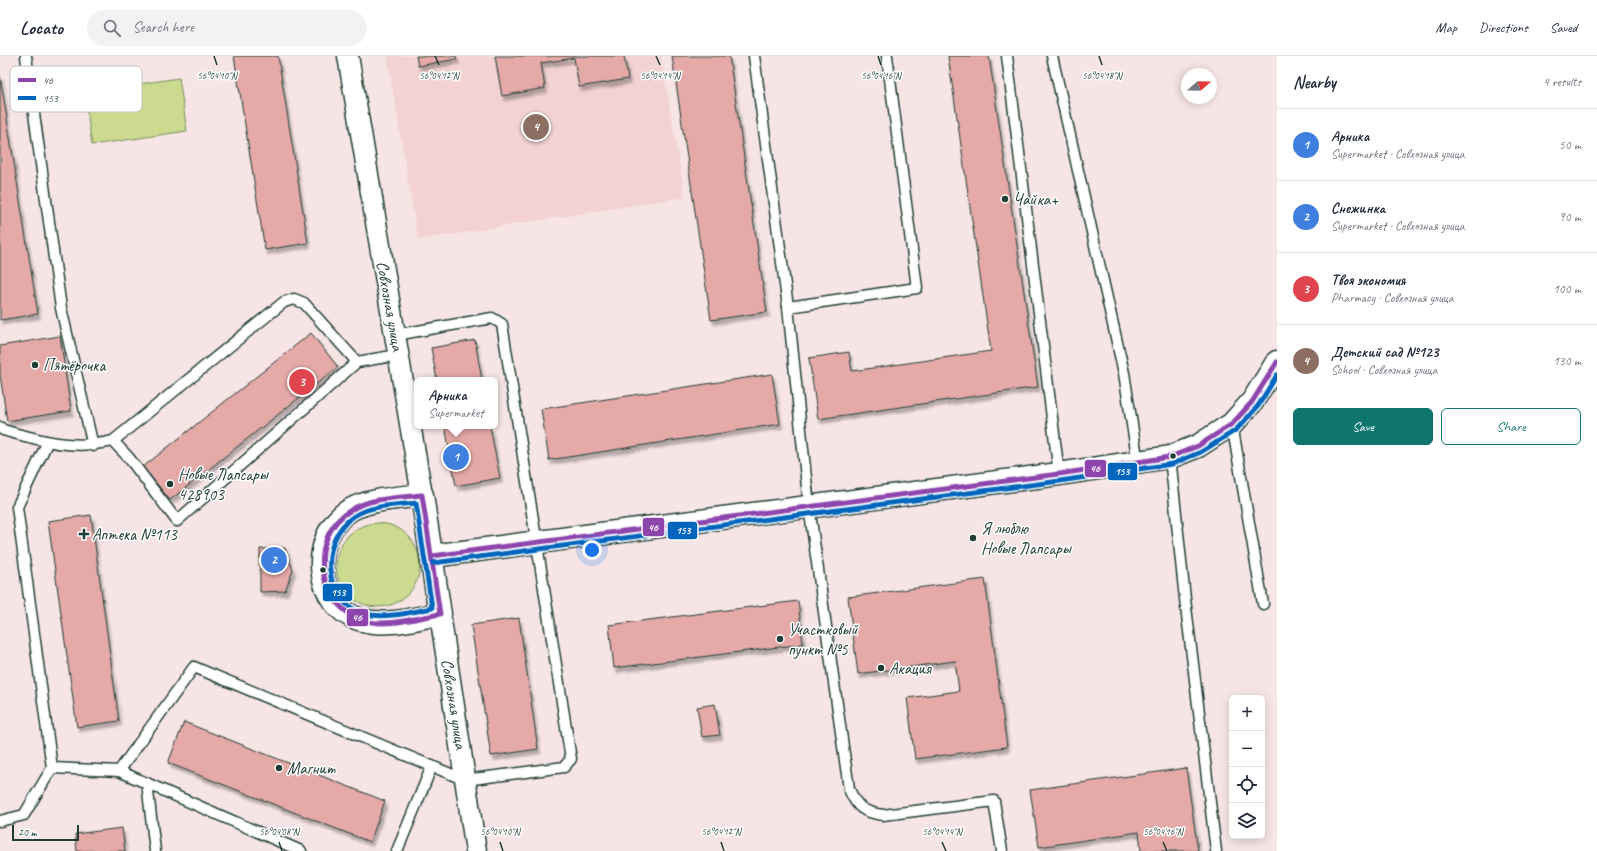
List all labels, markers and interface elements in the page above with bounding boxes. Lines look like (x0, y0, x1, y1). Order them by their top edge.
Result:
search box (87, 10, 367, 46)
text: Locato (20, 16, 63, 40)
icon: search (101, 17, 123, 39)
text: Search here (133, 18, 194, 37)
text: Map (1436, 19, 1457, 36)
text: Directions (1479, 19, 1528, 36)
text: Saved (1550, 19, 1577, 36)
legend (10, 66, 142, 112)
north arrow (1181, 68, 1217, 104)
text: 56°04'10"N (197, 69, 239, 82)
text: 56°04'12"N (419, 69, 461, 82)
text: 56°04'14"N (640, 69, 682, 82)
text: 56°04'16"N (861, 69, 903, 82)
text: 56°04'18"N (1082, 69, 1124, 82)
text: Nearby (1293, 72, 1336, 93)
text: 46 (43, 73, 54, 87)
text: 4 results (1543, 74, 1581, 90)
text: 153 (43, 91, 59, 105)
pin: 4 (523, 112, 549, 142)
text: Арника (1331, 127, 1369, 146)
text: 1 (1303, 137, 1309, 153)
text: 50 m (1559, 137, 1581, 153)
text: Supermarket · Совхозная улица (1331, 146, 1465, 162)
place label: Чайка+ (1013, 189, 1059, 210)
marker: Чайка+ (1000, 194, 1010, 204)
text: Снежинка (1331, 199, 1385, 218)
text: 2 (1303, 209, 1309, 225)
text: 90 m (1559, 209, 1581, 225)
text: Supermarket · Совхозная улица (1331, 218, 1465, 234)
street label: Совхозная улица (372, 259, 409, 354)
text: Твоя экономия (1331, 271, 1405, 290)
text: 3 (1303, 281, 1309, 297)
text: 100 m (1553, 281, 1581, 297)
text: Pharmacy · Совхозная улица (1331, 290, 1453, 306)
text: Детский сад №123 (1331, 343, 1438, 362)
text: 4 (1303, 353, 1309, 369)
text: 130 m (1553, 353, 1581, 369)
place label: Пятёрочка (43, 355, 106, 376)
marker: Пятёрочка (30, 360, 40, 370)
text: School · Совхозная улица (1331, 362, 1437, 378)
pin: 3 (289, 367, 315, 397)
popup (414, 377, 498, 429)
text: Арника (428, 386, 467, 405)
text: Supermarket (428, 405, 484, 421)
button: Save (1293, 408, 1433, 445)
button: Share (1441, 408, 1581, 445)
pin: 1 (443, 442, 469, 472)
unlabelled marker (1168, 451, 1178, 461)
line badge: 46 (1084, 459, 1107, 478)
text: 46 (1090, 461, 1101, 475)
line badge: 153 (1107, 462, 1138, 481)
place label: Новые Лапсары 428903 (178, 464, 270, 505)
text: 153 (1115, 464, 1130, 478)
marker: Новые Лапсары 428903 (165, 479, 175, 489)
line badge: 46 (642, 517, 665, 537)
place label: Я люблю Новые Лапсары (981, 518, 1073, 559)
text: 46 (648, 520, 659, 534)
line badge: 153 (667, 521, 698, 540)
text: 153 (676, 523, 691, 537)
place label: Аптека №113 (92, 524, 178, 545)
marker: Аптека №113 (79, 529, 89, 539)
marker: Я люблю Новые Лапсары (968, 533, 978, 543)
your location (582, 540, 602, 560)
pin: 2 (261, 545, 287, 575)
unlabelled marker (318, 565, 328, 575)
line badge: 153 (322, 583, 353, 602)
text: 153 (331, 585, 346, 599)
line badge: 46 (346, 608, 369, 627)
text: 46 (352, 610, 363, 624)
place label: Участковый пункт №5 (788, 619, 859, 660)
marker: Участковый пункт №5 (775, 634, 785, 644)
street label: Совхозная улица (437, 657, 472, 752)
place label: Акация (889, 658, 932, 679)
marker: Акация (876, 663, 886, 673)
map controls (1229, 695, 1265, 839)
button: + (1229, 695, 1265, 731)
button: − (1229, 731, 1265, 767)
place label: Магнит (287, 758, 336, 779)
marker: Магнит (274, 763, 284, 773)
button: locate (1229, 767, 1265, 803)
button: layers (1229, 803, 1265, 839)
scale bar (12, 823, 79, 842)
text: 20 m (18, 825, 37, 839)
text: 56°04'08"N (259, 825, 301, 838)
text: 56°04'10"N (480, 825, 522, 838)
text: 56°04'12"N (701, 825, 743, 838)
text: 56°04'14"N (922, 825, 964, 838)
text: 56°04'16"N (1143, 825, 1185, 838)

